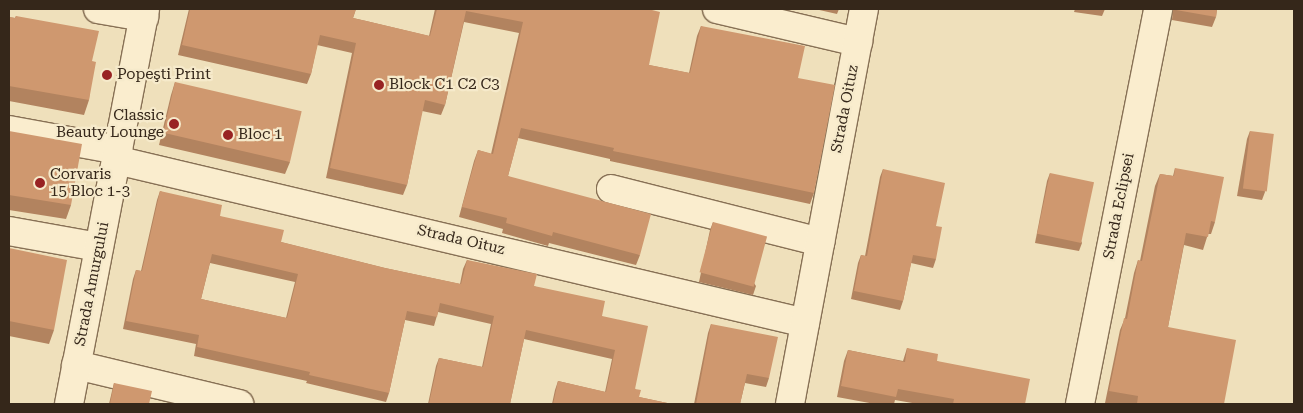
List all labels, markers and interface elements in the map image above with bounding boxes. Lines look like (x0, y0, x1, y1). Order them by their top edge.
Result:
street label: Strada Oituz (828, 64, 862, 154)
place label: Popeşti Print (117, 66, 211, 84)
marker: Popeşti Print (101, 69, 113, 81)
place label: Block C1 C2 C3 (389, 76, 500, 94)
marker: Block C1 C2 C3 (373, 79, 385, 91)
place label: Classic Beauty Lounge (56, 106, 164, 141)
marker: Classic Beauty Lounge (168, 118, 180, 130)
place label: Bloc 1 (238, 126, 282, 144)
marker: Bloc 1 (222, 129, 234, 141)
street label: Strada Eclipsei (1100, 151, 1138, 261)
place label: Corvaris 15 Bloc 1-3 (50, 165, 130, 200)
marker: Corvaris 15 Bloc 1-3 (34, 177, 46, 189)
street label: Strada Amurgului (71, 220, 113, 348)
street label: Strada Oituz (416, 221, 506, 259)

